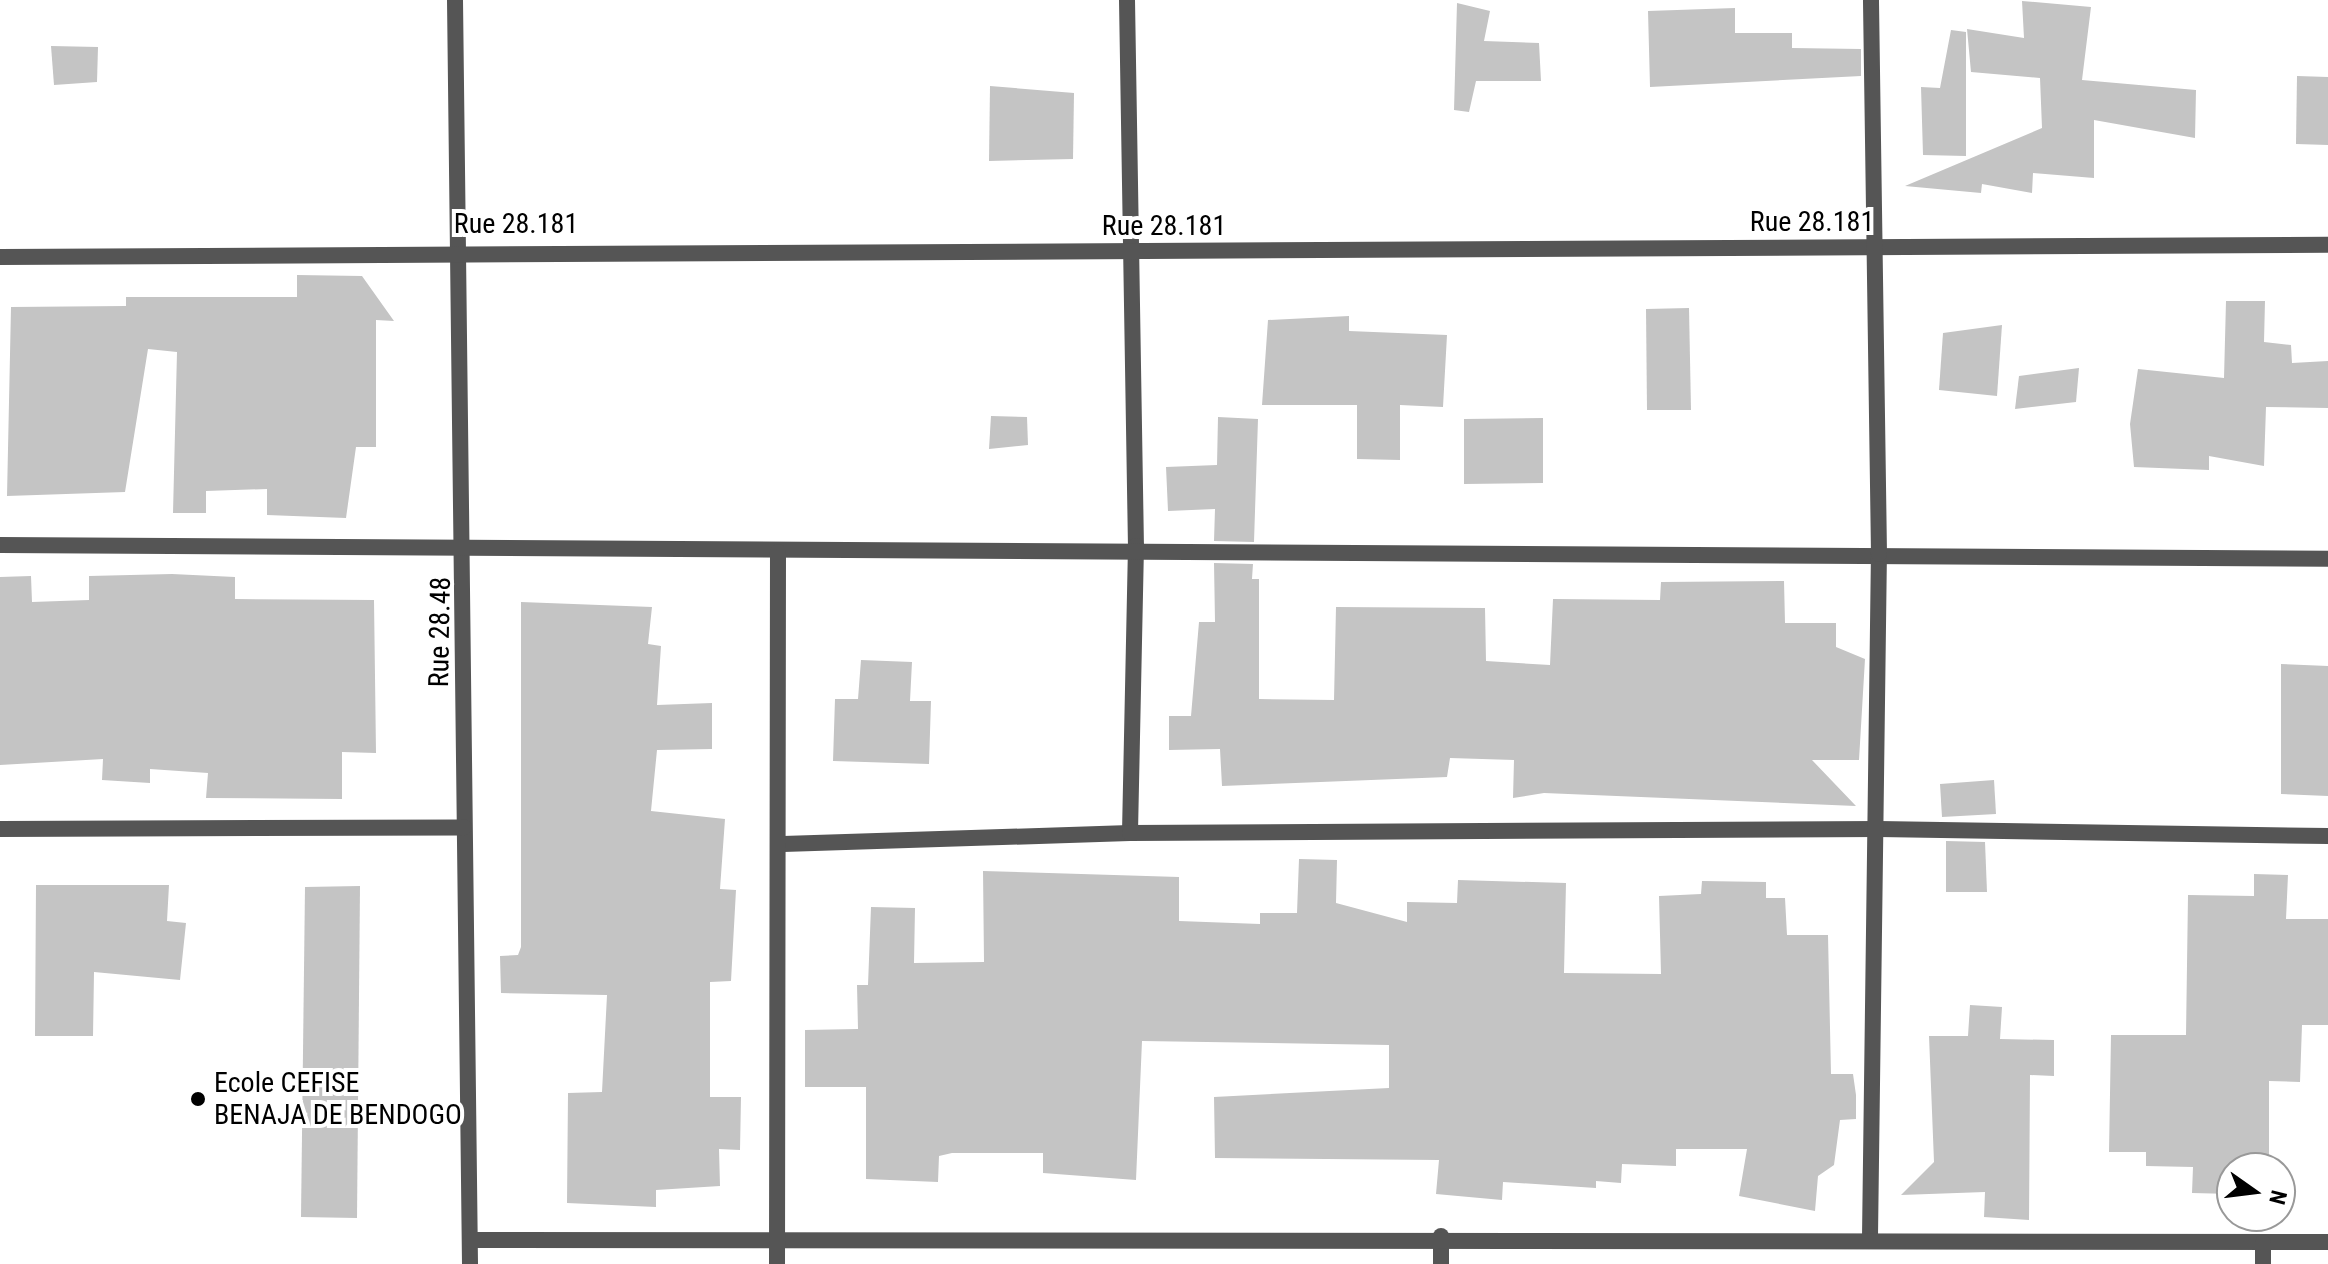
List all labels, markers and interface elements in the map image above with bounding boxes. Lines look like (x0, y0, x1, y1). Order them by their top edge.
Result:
street label: Rue 28.181 (1750, 205, 1874, 239)
street label: Rue 28.181 (454, 207, 578, 241)
street label: Rue 28.181 (1102, 209, 1226, 243)
street label: Rue 28.48 (422, 576, 458, 688)
place label: Ecole CEFISE BENAJA DE BENDOGO (214, 1066, 462, 1132)
marker: Ecole CEFISE BENAJA DE BENDOGO (189, 1090, 207, 1108)
north arrow (2216, 1152, 2296, 1232)
text: N (2264, 1188, 2292, 1207)

